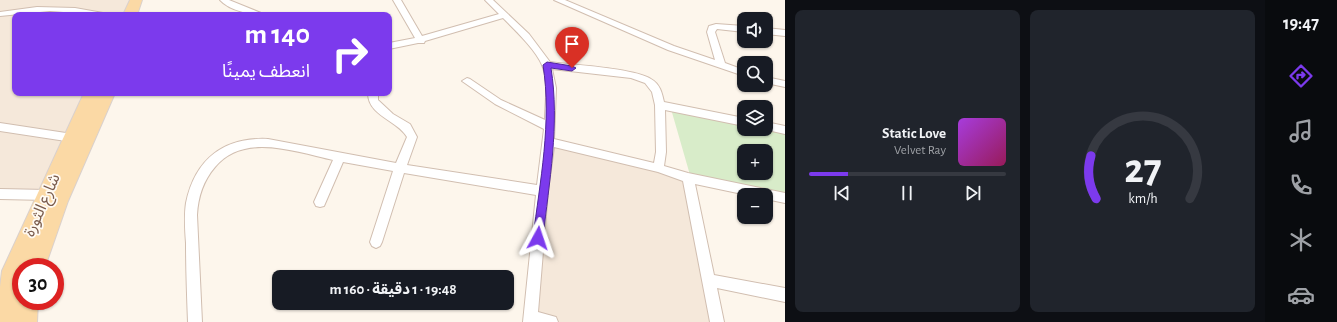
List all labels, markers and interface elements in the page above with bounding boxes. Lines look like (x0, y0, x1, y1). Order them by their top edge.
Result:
map controls (737, 12, 773, 224)
button: sound (737, 12, 773, 48)
text: 19:47 (1283, 15, 1319, 33)
text: 140 m (244, 21, 310, 49)
pin (555, 27, 589, 68)
icon: right (324, 28, 376, 80)
icon: arrive (561, 33, 583, 55)
button: search (737, 56, 773, 92)
icon: directions (1287, 62, 1315, 90)
text: انعطف يمينًا (222, 63, 310, 81)
button: layers (737, 100, 773, 136)
icon: music (1287, 117, 1315, 145)
text: Static Love (882, 126, 946, 141)
button: + (737, 144, 773, 180)
text: Velvet Ray (894, 144, 946, 157)
text: 27 (1124, 149, 1161, 190)
street label: شارع الثورة (21, 171, 67, 240)
icon: phone (1287, 171, 1315, 199)
icon: previous (831, 182, 853, 204)
icon: pause (896, 182, 918, 204)
icon: next (962, 182, 984, 204)
button: − (737, 188, 773, 224)
text: km/h (1128, 192, 1157, 206)
position arrow (517, 217, 559, 259)
icon: climate (1287, 226, 1315, 254)
speed limit sign: 30 (12, 258, 64, 310)
icon: car (1287, 281, 1315, 309)
text: 19:48 · 1 دقيقة · 160 m (329, 282, 457, 297)

